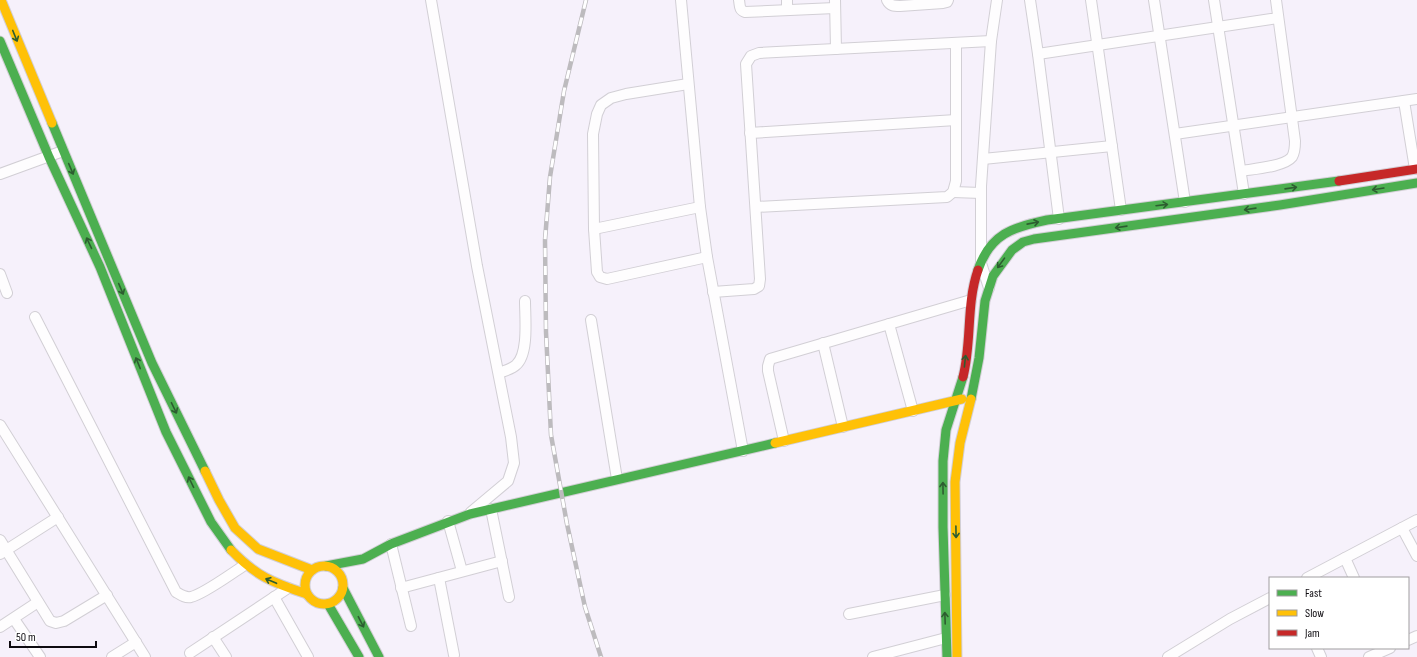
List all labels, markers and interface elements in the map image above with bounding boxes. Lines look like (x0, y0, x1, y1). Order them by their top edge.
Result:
one-way arrow (12, 30, 19, 42)
one-way arrow (67, 163, 75, 175)
one-way arrow (1284, 184, 1297, 192)
one-way arrow (1372, 185, 1385, 193)
one-way arrow (1155, 201, 1168, 209)
one-way arrow (1244, 205, 1257, 213)
one-way arrow (1026, 219, 1039, 227)
one-way arrow (1115, 223, 1128, 231)
one-way arrow (85, 237, 92, 249)
one-way arrow (997, 258, 1005, 269)
one-way arrow (118, 283, 125, 295)
one-way arrow (961, 355, 969, 368)
one-way arrow (134, 358, 142, 370)
one-way arrow (170, 402, 178, 414)
one-way arrow (187, 476, 194, 488)
one-way arrow (939, 482, 946, 495)
one-way arrow (952, 525, 960, 538)
one-way arrow (265, 576, 277, 584)
legend (1269, 577, 1409, 649)
text: Fast (1305, 586, 1322, 601)
text: Slow (1305, 606, 1324, 621)
one-way arrow (942, 612, 949, 625)
one-way arrow (358, 616, 365, 628)
scale bar (10, 623, 96, 649)
text: Jam (1304, 626, 1320, 641)
text: 50 m (16, 630, 36, 645)

